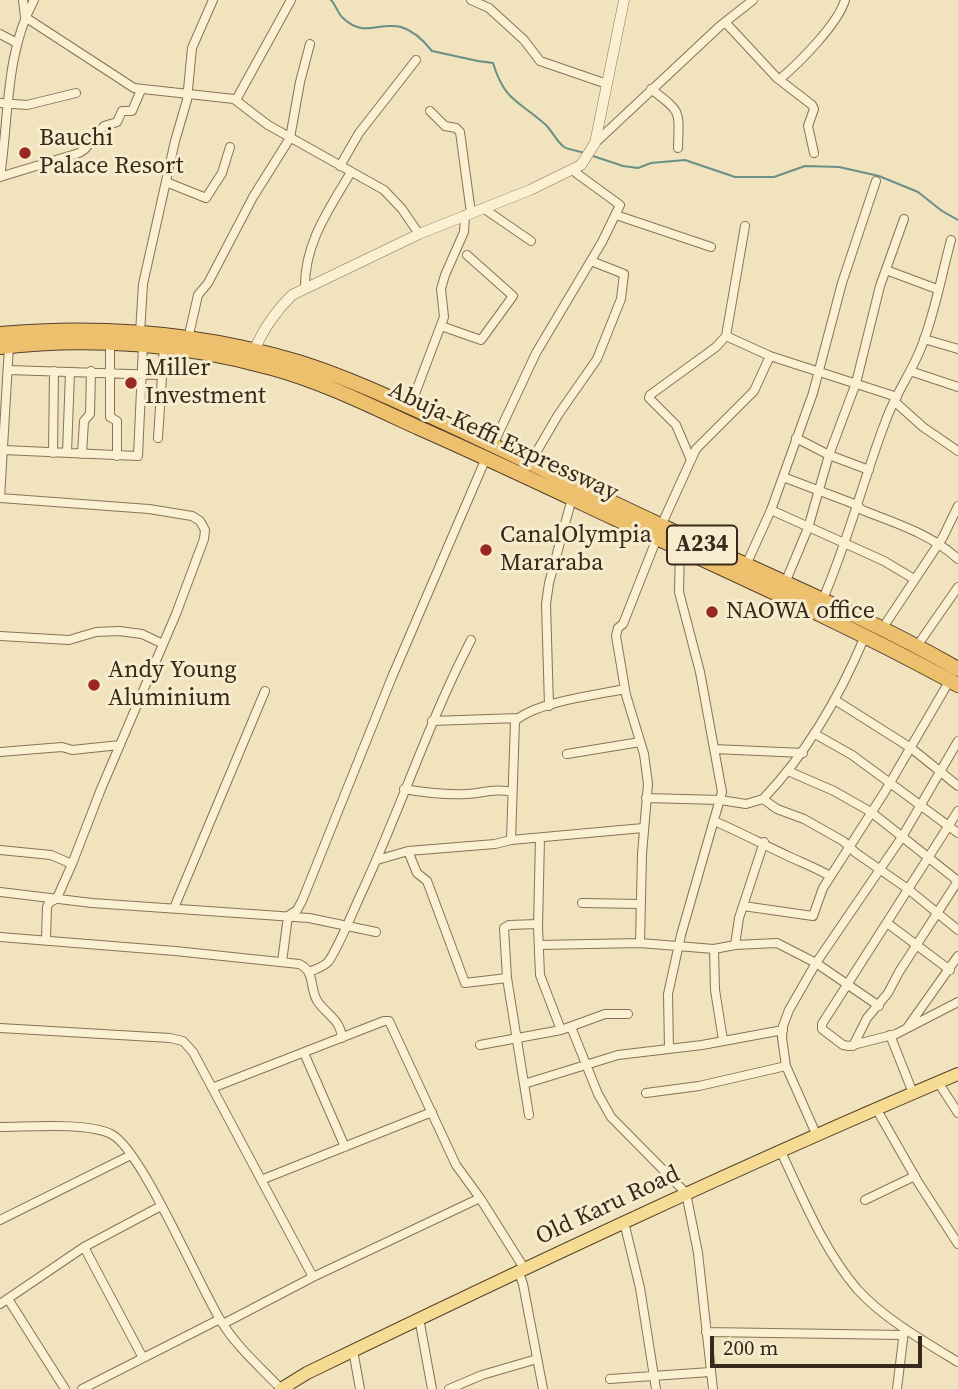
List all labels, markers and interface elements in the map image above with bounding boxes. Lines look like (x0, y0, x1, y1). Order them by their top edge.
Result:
place label: Bauchi Palace Resort (39, 125, 184, 181)
marker: Bauchi Palace Resort (17, 145, 33, 161)
place label: Miller Investment (145, 355, 266, 411)
marker: Miller Investment (123, 375, 139, 391)
street label: Abuja-Keffi Expressway (383, 376, 623, 508)
place label: CanalOlympia Mararaba (500, 522, 652, 578)
road number: A234 (667, 526, 737, 565)
marker: CanalOlympia Mararaba (478, 542, 494, 558)
place label: NAOWA office (726, 598, 875, 626)
marker: NAOWA office (704, 604, 720, 620)
place label: Andy Young Aluminium (108, 657, 237, 713)
marker: Andy Young Aluminium (86, 677, 102, 693)
street label: Old Karu Road (532, 1160, 684, 1252)
scale bar (713, 1322, 925, 1366)
text: 200 m (723, 1333, 778, 1362)

